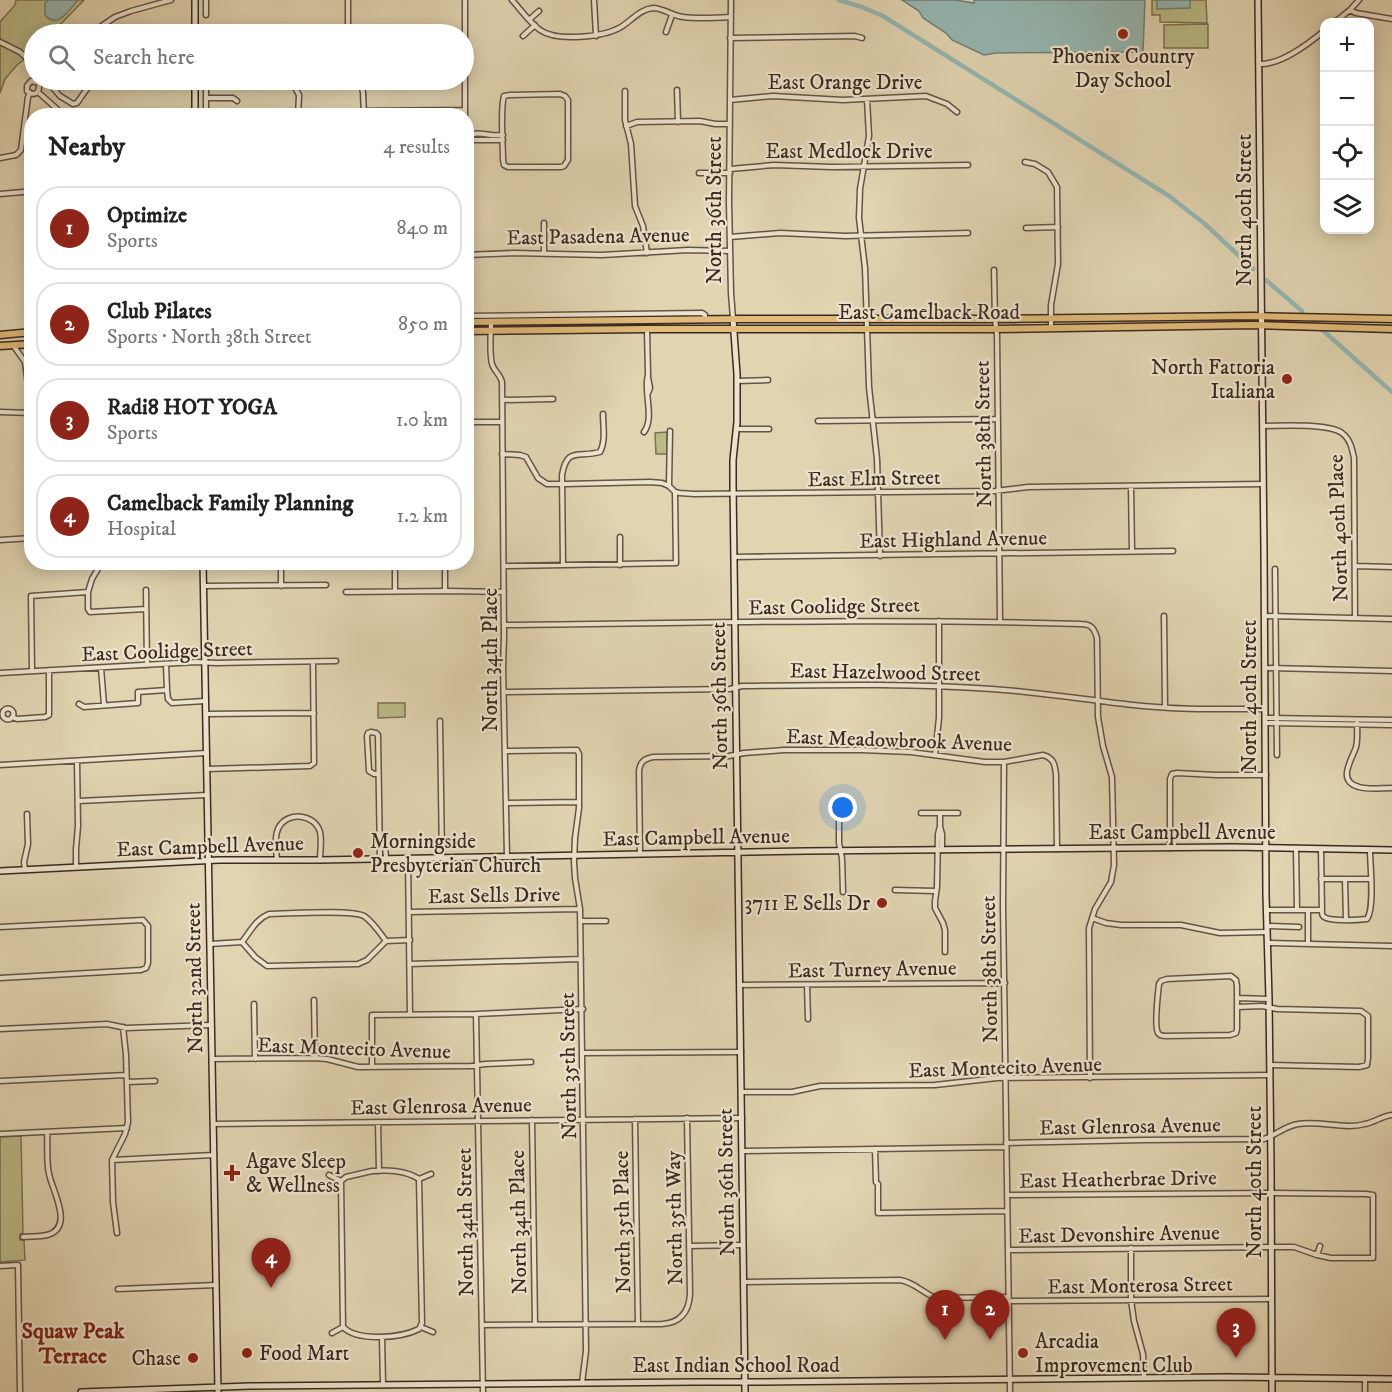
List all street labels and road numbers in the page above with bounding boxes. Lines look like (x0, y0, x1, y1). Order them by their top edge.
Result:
street label: East Orange Drive (768, 70, 923, 96)
street label: North 40th Street (1232, 134, 1258, 286)
street label: North 36th Street (702, 136, 728, 284)
street label: East Medlock Drive (765, 139, 933, 165)
street label: East Pasadena Avenue (506, 222, 690, 252)
street label: East Camelback Road (838, 300, 1020, 326)
street label: North 38th Street (970, 360, 998, 508)
street label: North 40th Place (1323, 453, 1355, 602)
street label: East Elm Street (807, 465, 941, 493)
street label: East Highland Avenue (859, 525, 1048, 555)
street label: North 34th Place (478, 588, 504, 732)
street label: East Coolidge Street (748, 592, 920, 621)
street label: North 40th Street (1237, 620, 1263, 772)
street label: North 36th Street (706, 622, 734, 770)
street label: East Coolidge Street (81, 636, 254, 668)
street label: East Hazelwood Street (789, 658, 981, 688)
street label: East Meadowbrook Avenue (786, 724, 1013, 758)
street label: East Campbell Avenue (1088, 820, 1276, 846)
street label: East Campbell Avenue (602, 823, 790, 853)
street label: East Campbell Avenue (116, 831, 304, 863)
street label: East Sells Drive (427, 882, 561, 910)
street label: North 38th Street (976, 895, 1004, 1043)
street label: North 32nd Street (181, 902, 209, 1054)
street label: East Turney Avenue (787, 956, 957, 984)
street label: North 35th Street (555, 992, 583, 1140)
street label: East Montecito Avenue (257, 1033, 452, 1065)
street label: East Montecito Avenue (908, 1052, 1103, 1084)
street label: East Glenrosa Avenue (350, 1092, 532, 1122)
street label: North 40th Street (1242, 1106, 1268, 1258)
street label: North 36th Street (713, 1108, 741, 1256)
street label: East Glenrosa Avenue (1039, 1112, 1221, 1142)
street label: North 34th Street (452, 1147, 480, 1297)
street label: North 34th Place (505, 1149, 533, 1294)
street label: North 35th Place (609, 1150, 637, 1293)
street label: North 35th Way (661, 1150, 689, 1285)
street label: East Heatherbrae Drive (1019, 1165, 1217, 1195)
street label: East Devonshire Avenue (1018, 1220, 1220, 1250)
street label: East Monterosa Street (1047, 1271, 1233, 1301)
street label: East Indian School Road (632, 1353, 840, 1379)

